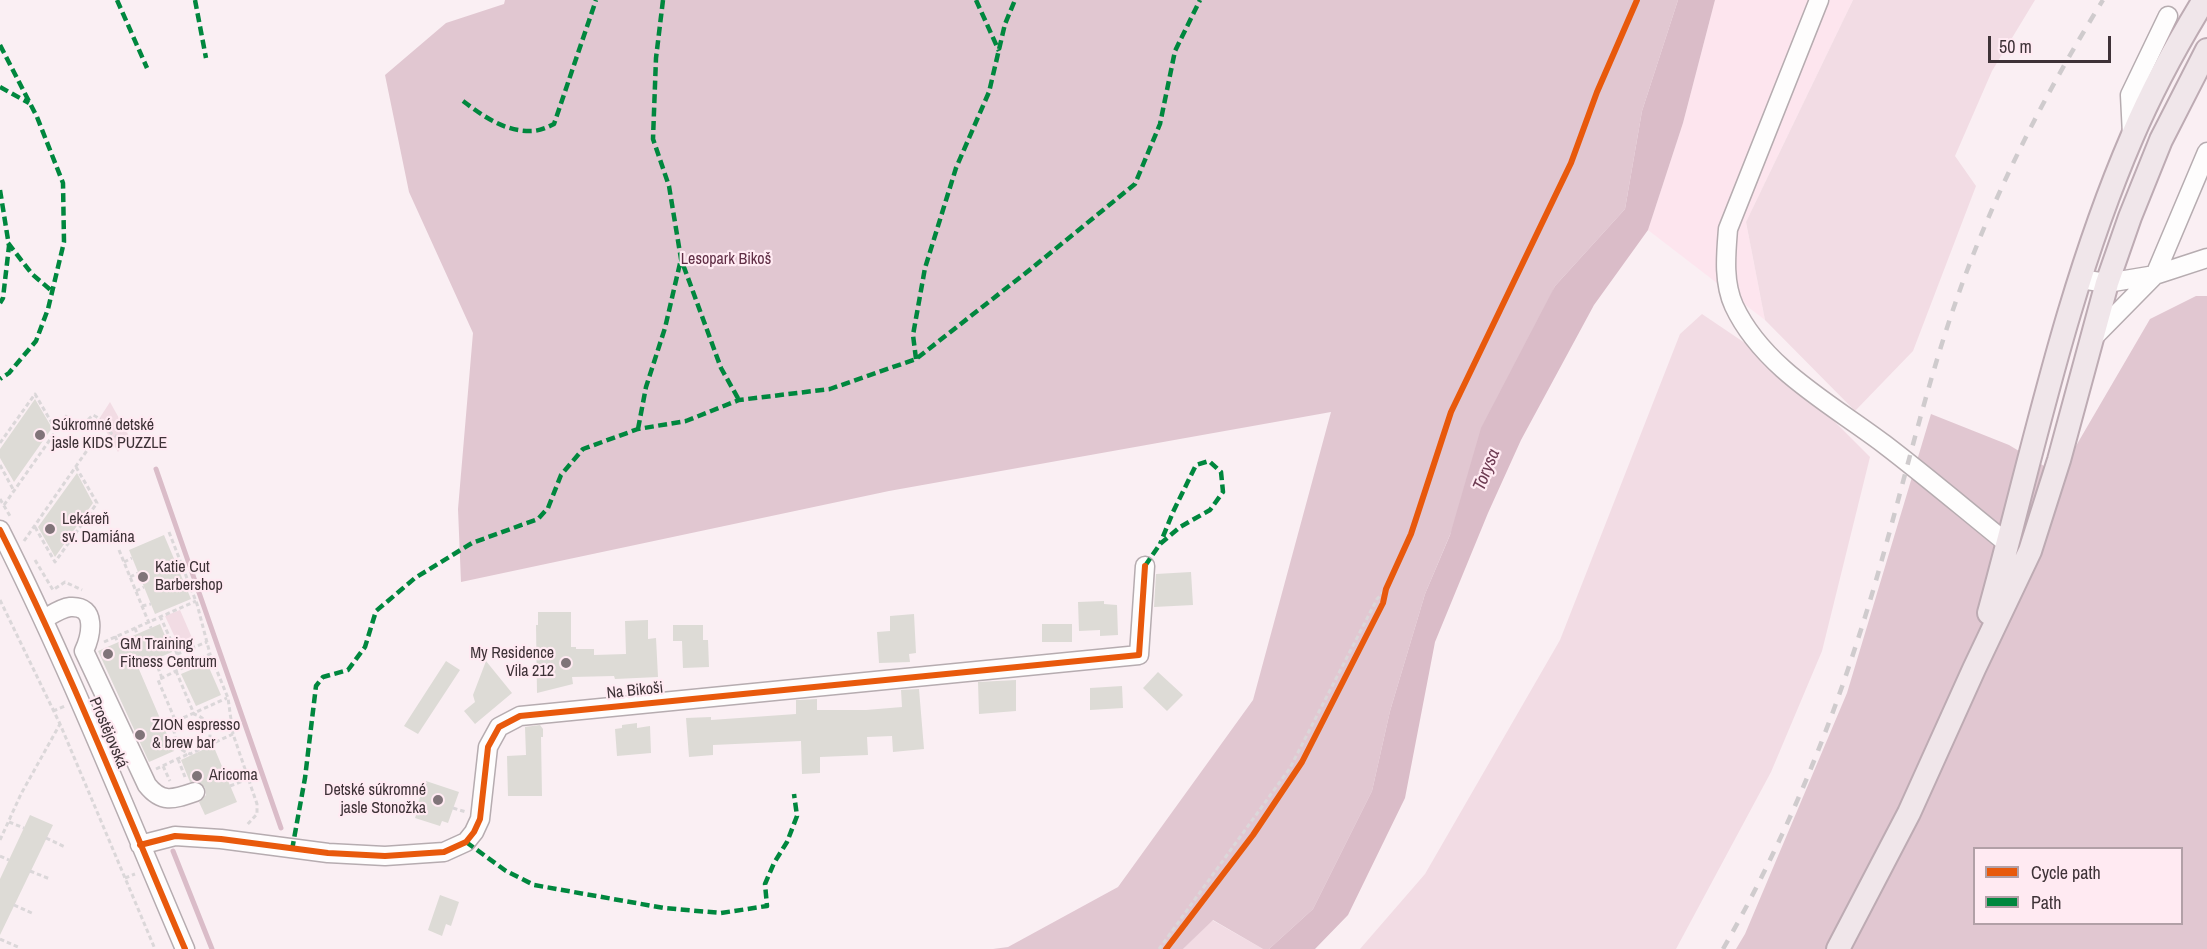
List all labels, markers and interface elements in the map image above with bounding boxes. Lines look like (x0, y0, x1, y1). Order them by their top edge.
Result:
scale bar (1991, 24, 2114, 62)
text: 50 m (1999, 34, 2032, 59)
park label: Lesopark Bikoš (681, 250, 771, 270)
place label: Súkromné detské jasle KIDS PUZZLE (52, 416, 167, 454)
marker: Súkromné detské jasle KIDS PUZZLE (33, 428, 47, 442)
water label: Torysa (1469, 446, 1505, 494)
place label: Lekáreň sv. Damiána (62, 510, 135, 548)
marker: Lekáreň sv. Damiána (43, 522, 57, 536)
place label: Katie Cut Barbershop (155, 558, 223, 596)
marker: Katie Cut Barbershop (136, 570, 150, 584)
place label: GM Training Fitness Centrum (120, 635, 217, 673)
place label: My Residence Vila 212 (470, 644, 554, 682)
marker: GM Training Fitness Centrum (101, 647, 115, 661)
marker: My Residence Vila 212 (559, 656, 573, 670)
street label: Na Bikoši (606, 678, 664, 704)
street label: Prostějovská (84, 695, 132, 771)
place label: ZION espresso & brew bar (152, 716, 240, 754)
marker: ZION espresso & brew bar (133, 728, 147, 742)
place label: Aricoma (209, 766, 258, 786)
marker: Aricoma (190, 769, 204, 783)
place label: Detské súkromné jasle Stonožka (324, 781, 426, 819)
marker: Detské súkromné jasle Stonožka (431, 793, 445, 807)
legend (1973, 847, 2183, 925)
text: Cycle path (2031, 860, 2101, 885)
text: Path (2031, 890, 2061, 915)

